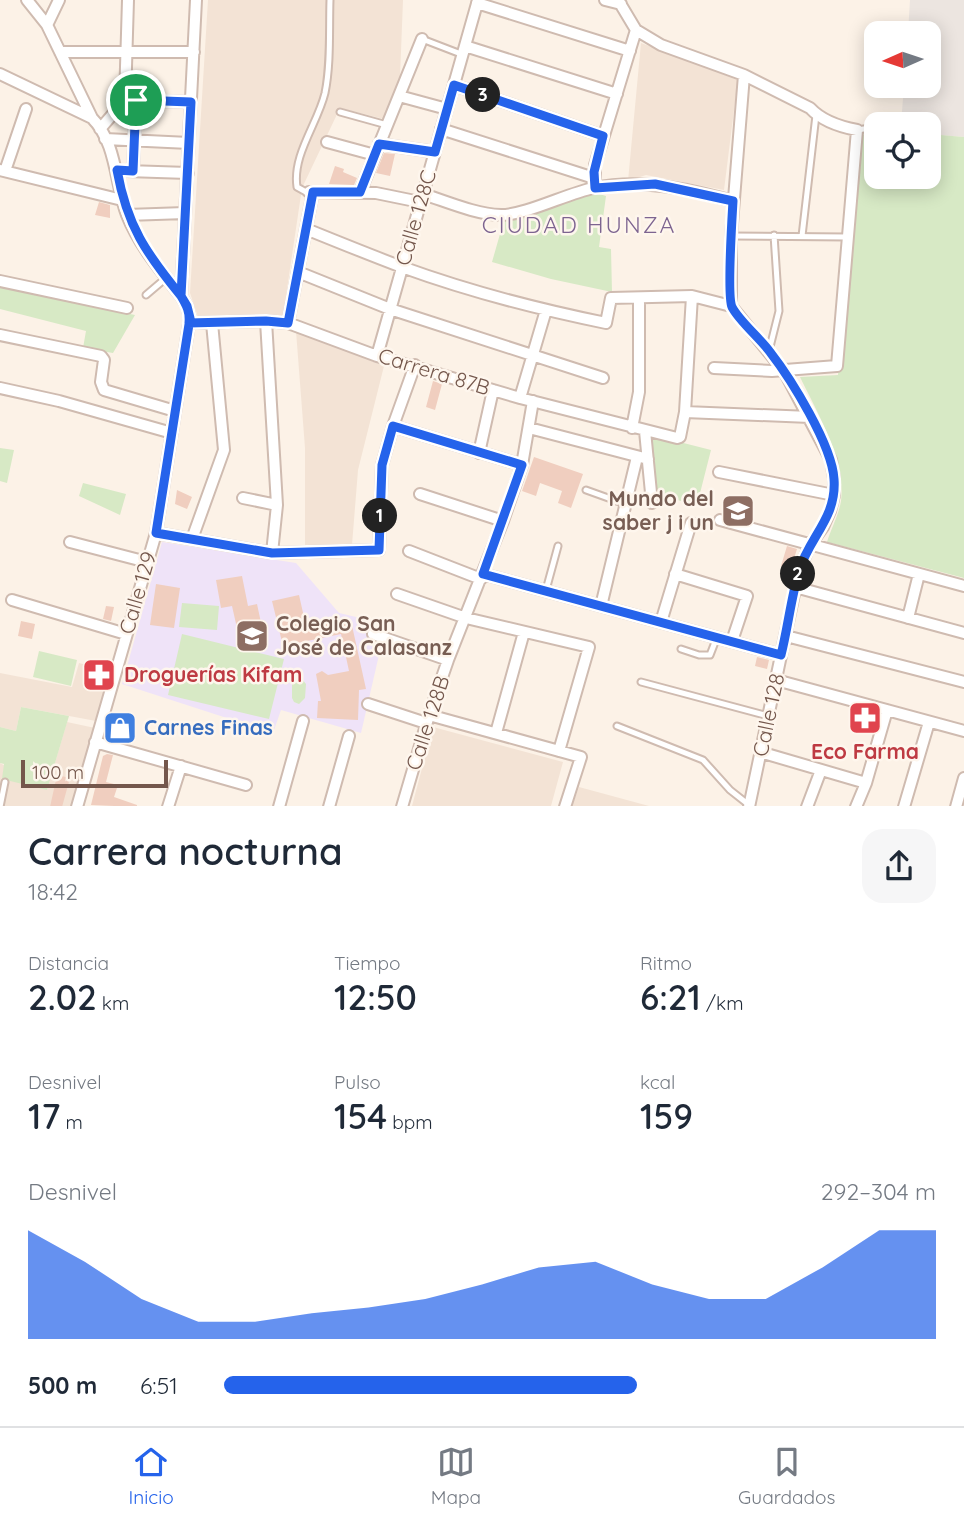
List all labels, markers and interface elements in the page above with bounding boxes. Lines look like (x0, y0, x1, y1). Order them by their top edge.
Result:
north arrow (864, 21, 942, 98)
map controls (864, 21, 941, 189)
pin (106, 70, 166, 130)
pin: 3 (466, 78, 500, 112)
icon: arrive (117, 81, 155, 119)
text: 3 (477, 82, 488, 106)
button: locate (864, 112, 941, 189)
street label: Calle 128C (389, 167, 441, 268)
district label: CIUDAD HUNZA (482, 210, 676, 239)
street label: Carrera 87B (375, 342, 493, 400)
place label: Mundo del saber j i un (603, 485, 714, 535)
school or university icon: Mundo del saber j i un (719, 492, 757, 530)
pin: 1 (362, 498, 398, 534)
text: 1 (376, 503, 383, 527)
street label: Calle 129 (113, 548, 161, 637)
pin: 2 (780, 556, 816, 592)
text: 2 (792, 561, 803, 585)
place label: Colegio San José de Calasanz (276, 610, 452, 660)
school or university icon: Colegio San José de Calasanz (233, 617, 271, 655)
pharmacy icon: Droguerías Kifam (80, 656, 118, 694)
place label: Droguerías Kifam (124, 661, 302, 687)
street label: Calle 128 (747, 671, 789, 759)
street label: Calle 128B (400, 672, 455, 773)
pharmacy icon: Eco Farma (846, 699, 884, 737)
shop icon: Carnes Finas (101, 709, 139, 747)
place label: Carnes Finas (144, 714, 273, 740)
place label: Eco Farma (811, 738, 919, 764)
scale bar (21, 758, 168, 789)
text: 100 m (32, 760, 84, 784)
text: Carrera nocturna (28, 827, 343, 875)
button: share (862, 829, 936, 903)
text: 18:42 (28, 877, 78, 906)
text: Distancia (28, 951, 109, 975)
text: Tiempo (334, 951, 401, 975)
text: Ritmo (640, 951, 692, 975)
text: 2.02 (28, 975, 97, 1019)
text: 12:50 (334, 975, 417, 1019)
text: 6:21 (640, 975, 701, 1019)
text: km (97, 991, 129, 1015)
text: /km (701, 991, 743, 1015)
text: Desnivel (28, 1070, 102, 1094)
text: Pulso (334, 1070, 381, 1094)
text: kcal (640, 1070, 675, 1094)
text: 17 (28, 1094, 60, 1138)
text: 154 (334, 1094, 387, 1138)
text: 159 (640, 1094, 693, 1138)
text: m (60, 1110, 83, 1134)
text: bpm (387, 1110, 433, 1134)
text: Desnivel (28, 1177, 117, 1206)
text: 292–304 m (821, 1177, 936, 1206)
text: 500 m (28, 1371, 97, 1400)
text: 6:51 (140, 1371, 178, 1400)
tab: Inicio (129, 1443, 174, 1509)
tab: Mapa (431, 1443, 481, 1509)
tab: Guardados (738, 1443, 835, 1509)

